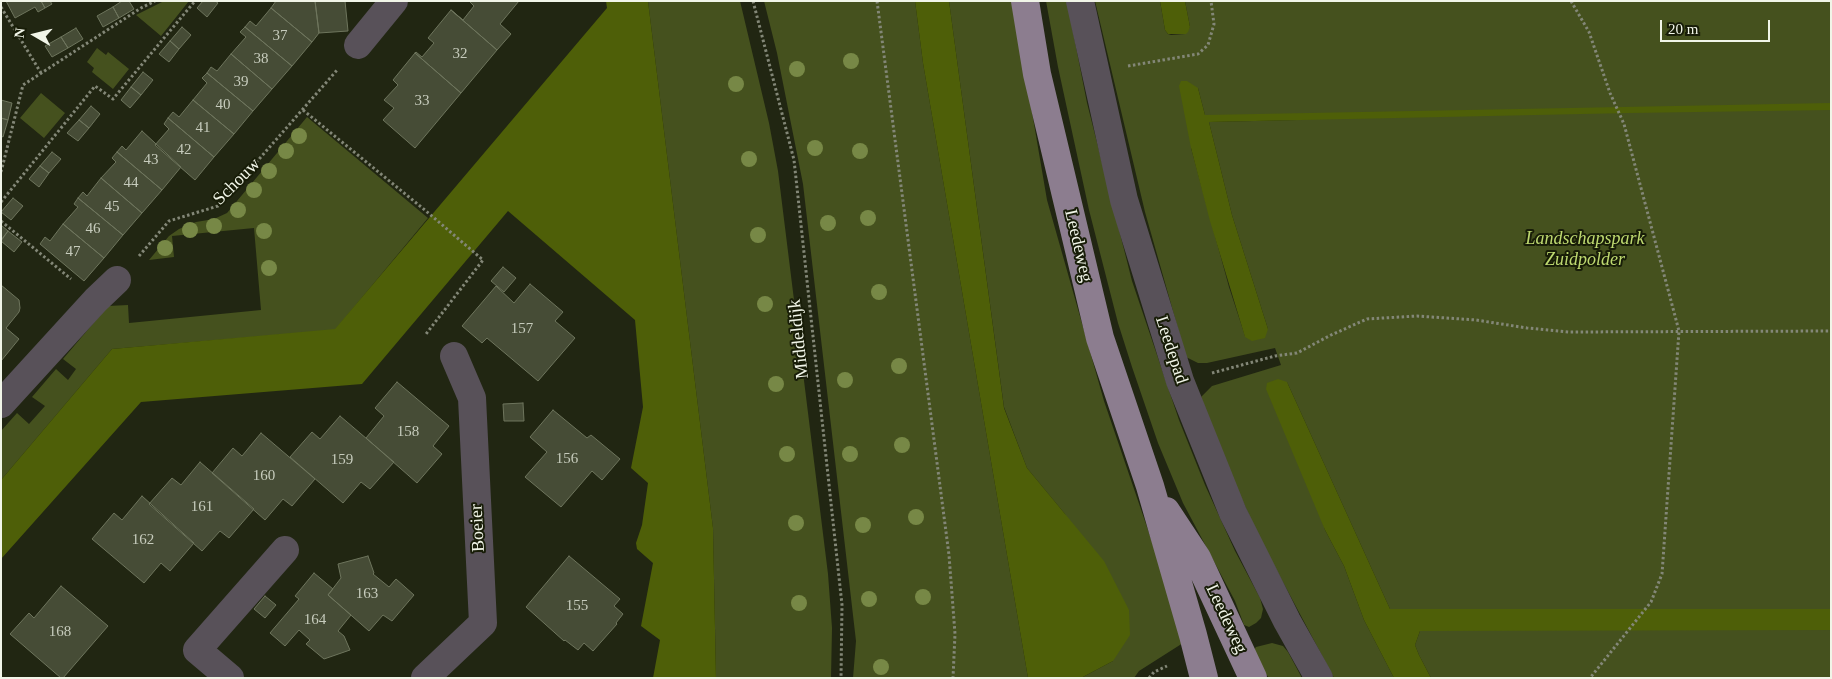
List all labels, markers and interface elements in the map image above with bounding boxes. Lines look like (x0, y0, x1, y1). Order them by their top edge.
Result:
north arrow (10, 10, 60, 60)
scale bar (1662, 10, 1772, 42)
text: 20 m (1668, 21, 1698, 37)
text: N (12, 27, 28, 39)
house number: 37 (272, 27, 288, 45)
house number: 32 (452, 45, 468, 63)
house number: 38 (254, 50, 268, 68)
house number: 39 (234, 73, 248, 91)
house number: 33 (414, 92, 430, 110)
house number: 40 (216, 96, 230, 114)
house number: 41 (196, 119, 210, 137)
house number: 42 (176, 141, 192, 159)
house number: 43 (144, 151, 158, 169)
street label: Schouw (209, 154, 265, 210)
house number: 44 (124, 174, 138, 192)
house number: 45 (104, 198, 120, 216)
street label: Leedeweg (1059, 208, 1097, 284)
house number: 46 (86, 220, 100, 238)
park label: Landschapspark Zuidpolder (1525, 228, 1645, 270)
house number: 47 (66, 243, 80, 261)
street label: Middeldijk (784, 298, 814, 380)
street label: Leedepad (1150, 313, 1192, 387)
house number: 157 (511, 320, 533, 338)
house number: 158 (397, 423, 419, 441)
house number: 156 (556, 450, 578, 468)
house number: 159 (331, 451, 353, 469)
house number: 160 (253, 467, 275, 485)
house number: 161 (191, 498, 213, 516)
street label: Boeier (466, 503, 490, 553)
house number: 162 (132, 531, 154, 549)
street label: Leedeweg (1201, 581, 1251, 657)
house number: 163 (356, 585, 378, 603)
house number: 155 (566, 597, 588, 615)
house number: 164 (304, 611, 326, 629)
house number: 168 (49, 623, 71, 641)

